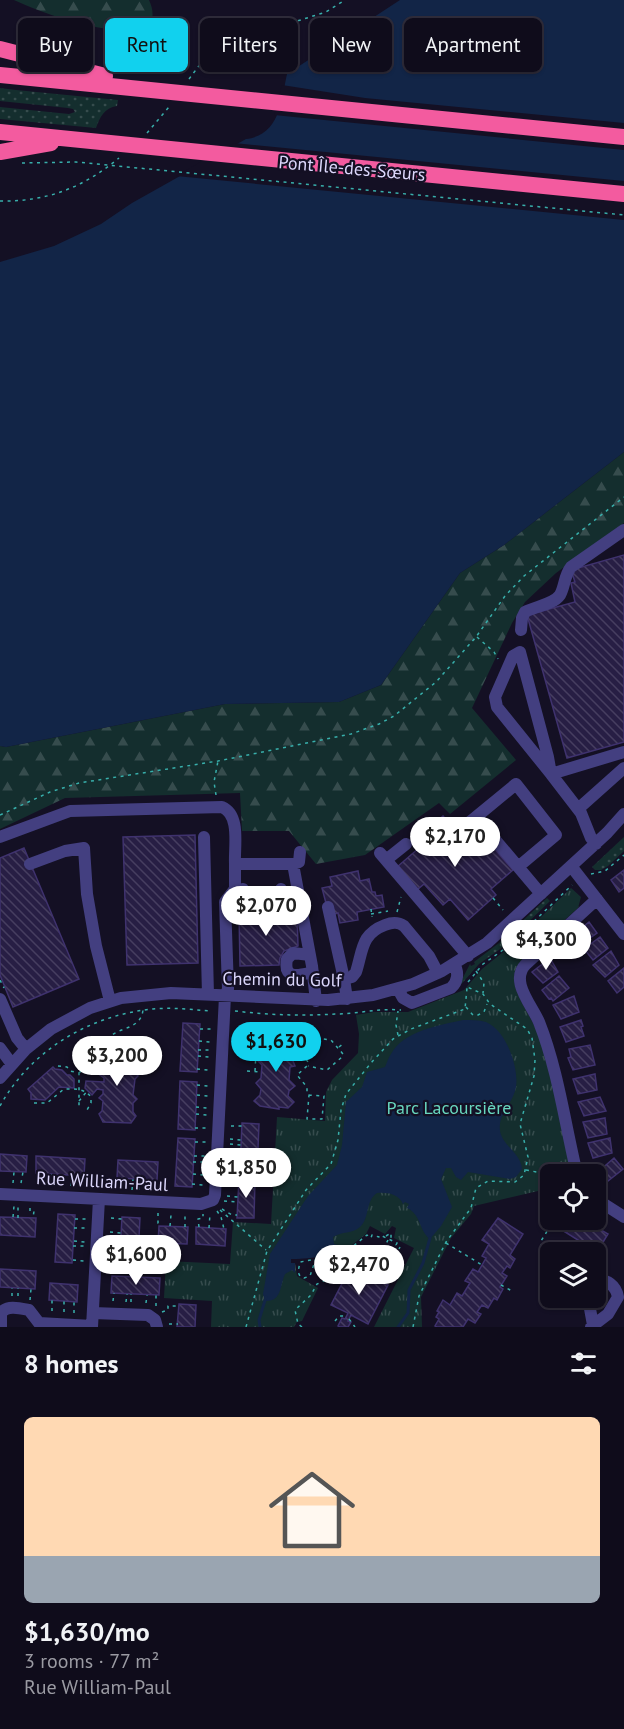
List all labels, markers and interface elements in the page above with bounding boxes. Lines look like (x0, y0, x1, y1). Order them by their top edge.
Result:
chip: Buy (18, 18, 93, 72)
chip: Rent (105, 18, 188, 72)
chip: Filters (200, 18, 298, 72)
chip: New (310, 18, 392, 72)
chip: Apartment (404, 18, 542, 72)
street label: Pont Île-des-Sœurs (278, 150, 426, 186)
pin: $2,170 (406, 817, 504, 868)
text: $2,170 (424, 823, 486, 849)
pin: $2,070 (217, 886, 315, 937)
text: $2,070 (235, 892, 297, 918)
pin: $4,300 (497, 920, 595, 971)
text: $4,300 (515, 926, 577, 952)
street label: Chemin du Golf (222, 966, 343, 992)
pin: $1,630 (227, 1022, 325, 1073)
text: $1,630 (245, 1028, 307, 1054)
pin: $3,200 (68, 1036, 166, 1087)
text: $3,200 (86, 1042, 148, 1068)
park label: Parc Lacoursière (387, 1096, 511, 1119)
pin: $1,850 (197, 1148, 295, 1199)
text: $1,850 (215, 1154, 277, 1180)
map controls (540, 1164, 606, 1308)
button: locate (540, 1164, 606, 1230)
street label: Rue William-Paul (35, 1166, 169, 1196)
pin: $1,600 (87, 1235, 185, 1286)
text: $1,600 (105, 1241, 167, 1267)
button: layers (540, 1242, 606, 1308)
pin: $2,470 (310, 1245, 408, 1296)
text: $2,470 (328, 1251, 390, 1277)
text: 8 homes (24, 1347, 119, 1380)
icon: filters (567, 1347, 600, 1380)
icon: home (258, 1456, 366, 1564)
text: $1,630/mo (24, 1615, 150, 1648)
text: 3 rooms · 77 m² (24, 1648, 159, 1674)
text: Rue William-Paul (24, 1674, 171, 1700)

